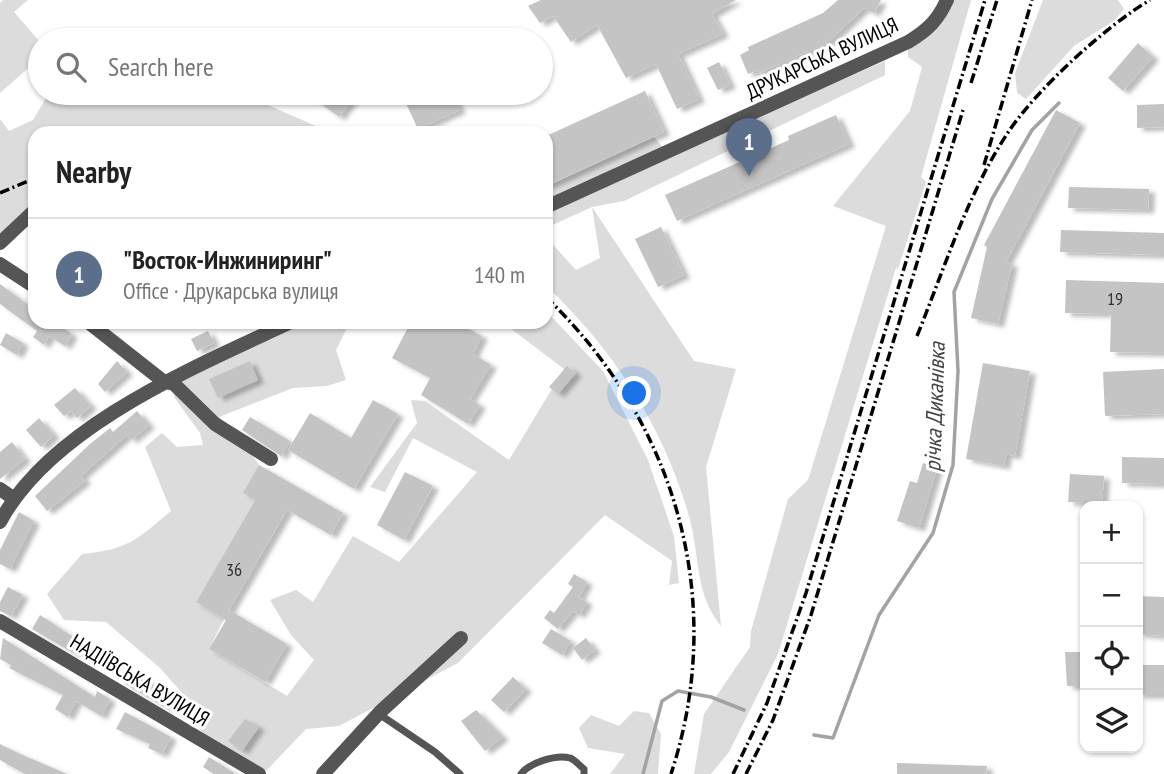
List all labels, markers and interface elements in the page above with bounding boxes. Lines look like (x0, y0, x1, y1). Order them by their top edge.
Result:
street label: ДРУКАРСЬКА ВУЛИЦЯ (742, 11, 902, 105)
search box (28, 28, 553, 105)
icon: search (52, 48, 90, 86)
text: Search here (108, 50, 214, 83)
pin: 1 (726, 118, 772, 176)
text: Nearby (56, 152, 131, 191)
text: "Восток-Инжиниринг" (123, 243, 332, 276)
text: 1 (74, 260, 85, 289)
text: 140 m (474, 260, 525, 289)
text: Office · Друкарська вулиця (123, 276, 339, 305)
house number: 19 (1107, 287, 1123, 310)
water label: річка Диканівка (917, 340, 951, 472)
your location (617, 376, 651, 410)
map controls (1080, 501, 1143, 753)
button: + (1080, 501, 1143, 564)
house number: 36 (226, 558, 242, 581)
button: − (1080, 564, 1143, 627)
button: locate (1080, 627, 1143, 690)
street label: НАДІЇВСЬКА ВУЛИЦЯ (65, 628, 215, 732)
button: layers (1080, 690, 1143, 753)

